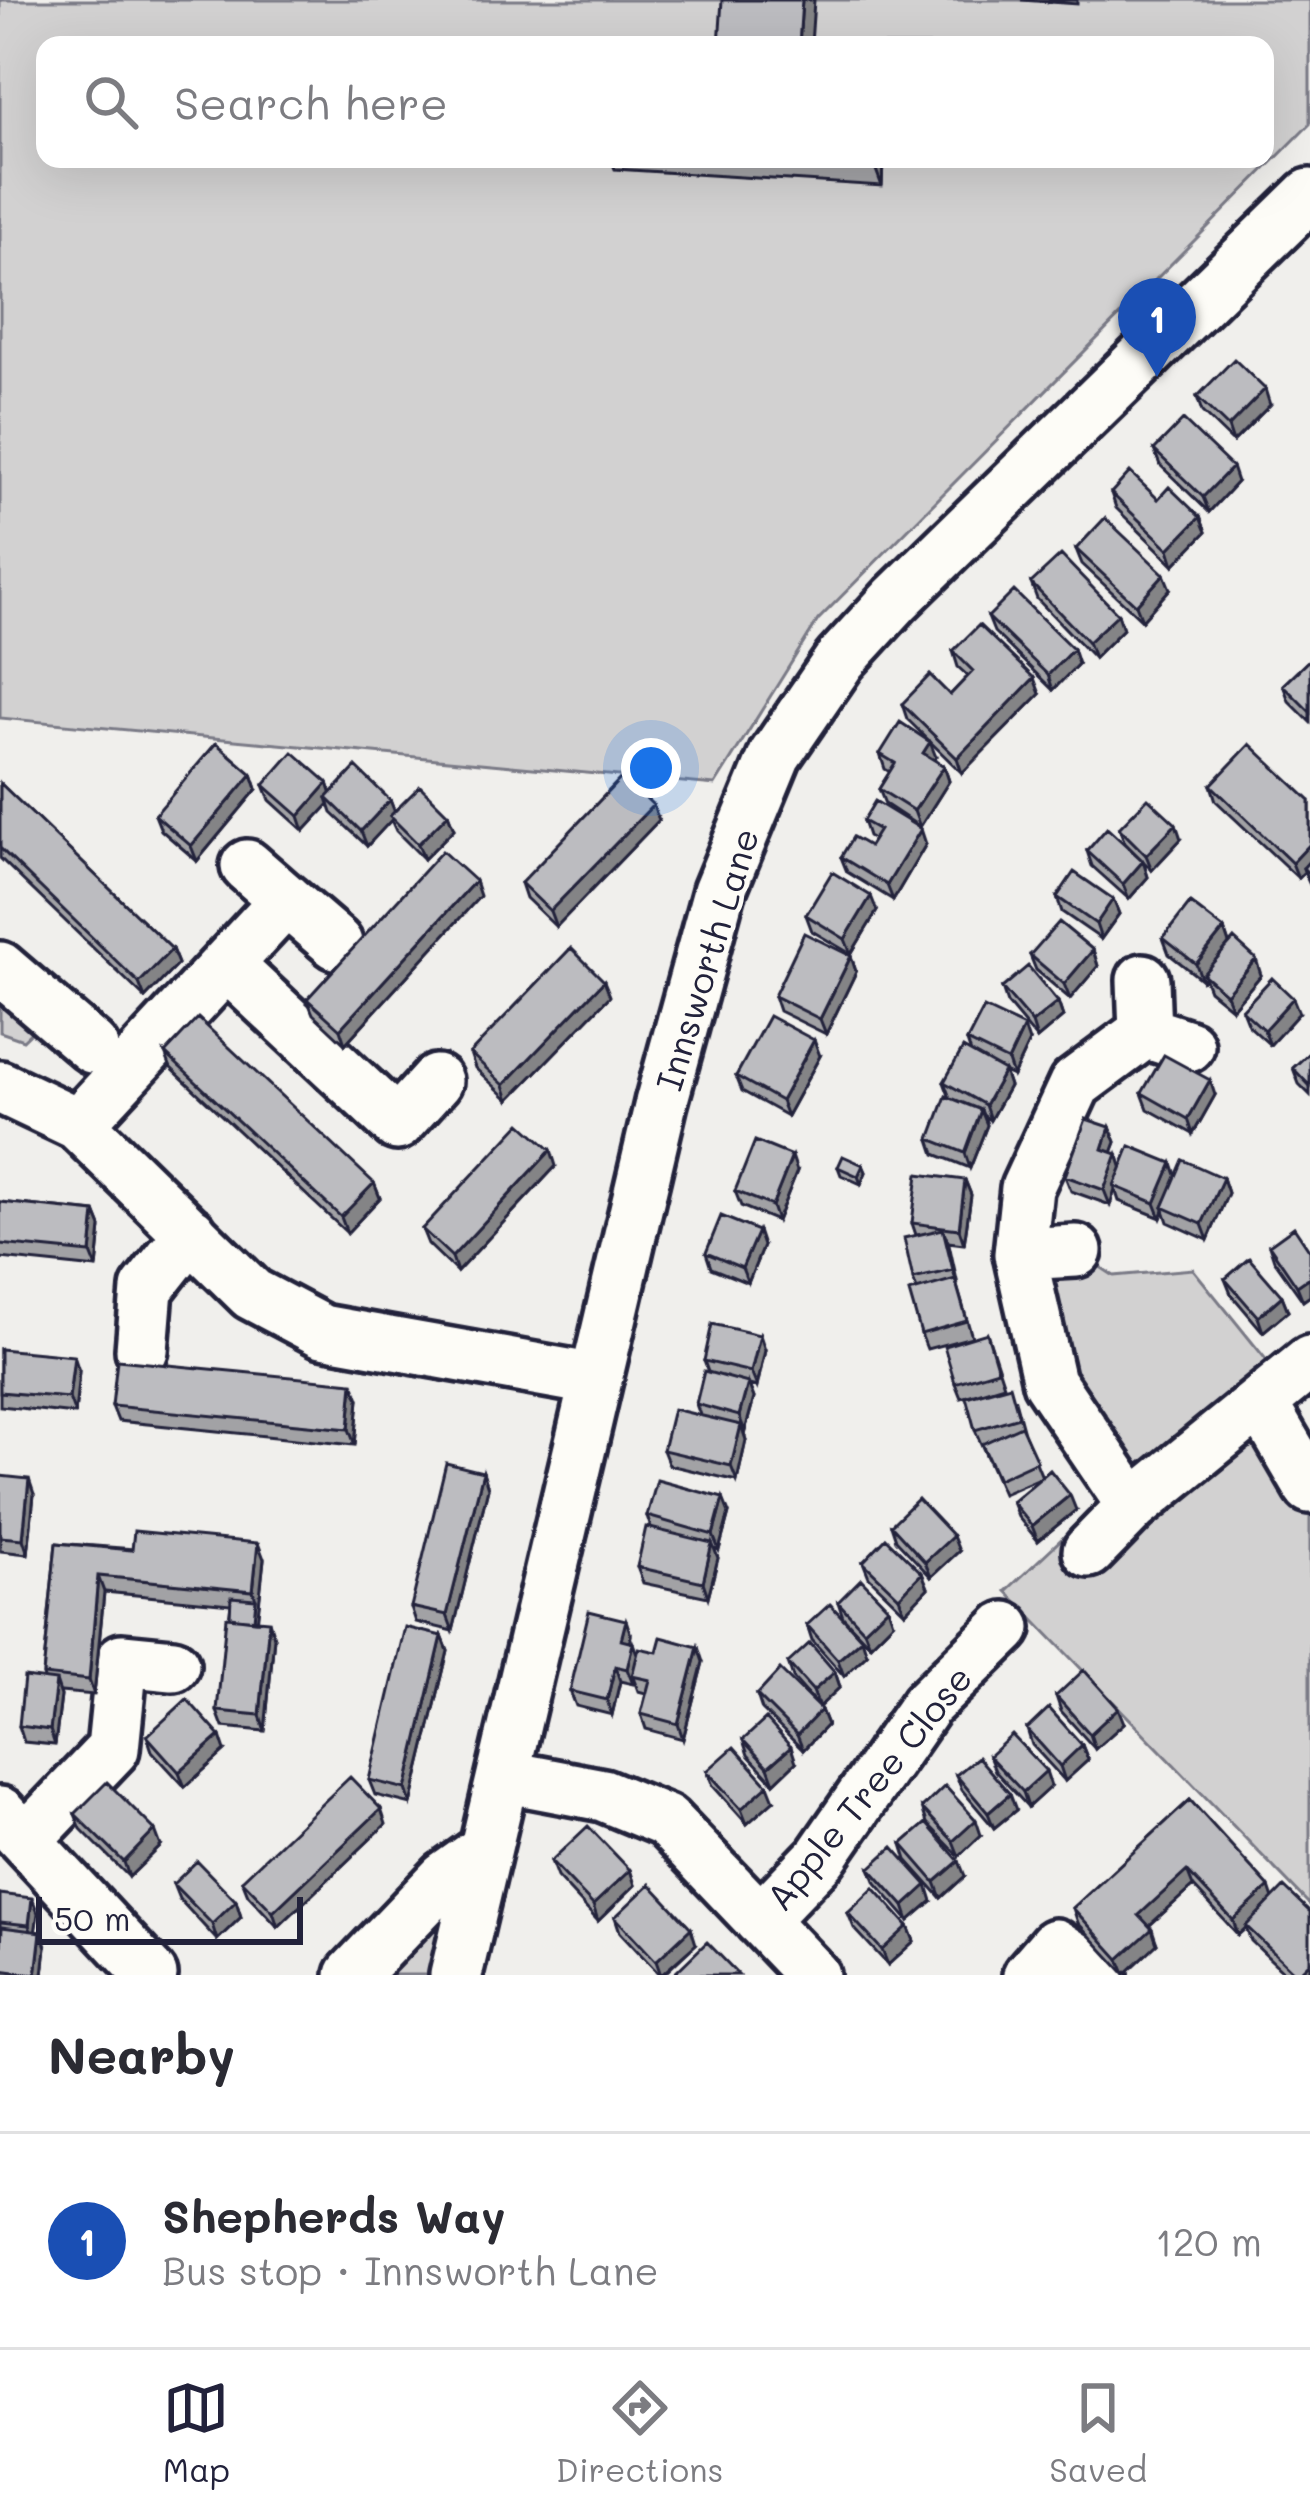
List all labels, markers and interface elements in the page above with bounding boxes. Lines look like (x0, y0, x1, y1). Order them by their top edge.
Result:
search box (36, 36, 1274, 168)
icon: search (78, 69, 144, 135)
text: Search here (174, 73, 448, 131)
pin: 1 (1118, 278, 1196, 377)
your location (621, 738, 681, 798)
street label: Innsworth Lane (644, 822, 768, 1096)
street label: Apple Tree Close (755, 1655, 981, 1919)
scale bar (36, 1891, 303, 1944)
text: 50 m (54, 1896, 130, 1939)
text: Nearby (48, 2020, 235, 2087)
text: Shepherds Way (162, 2186, 506, 2244)
text: 1 (78, 2215, 96, 2266)
text: 120 m (1155, 2215, 1262, 2266)
text: Bus stop · Innsworth Lane (162, 2244, 659, 2295)
tab: Map (163, 2375, 230, 2490)
tab: Directions (556, 2375, 723, 2490)
tab: Saved (1049, 2375, 1147, 2490)

